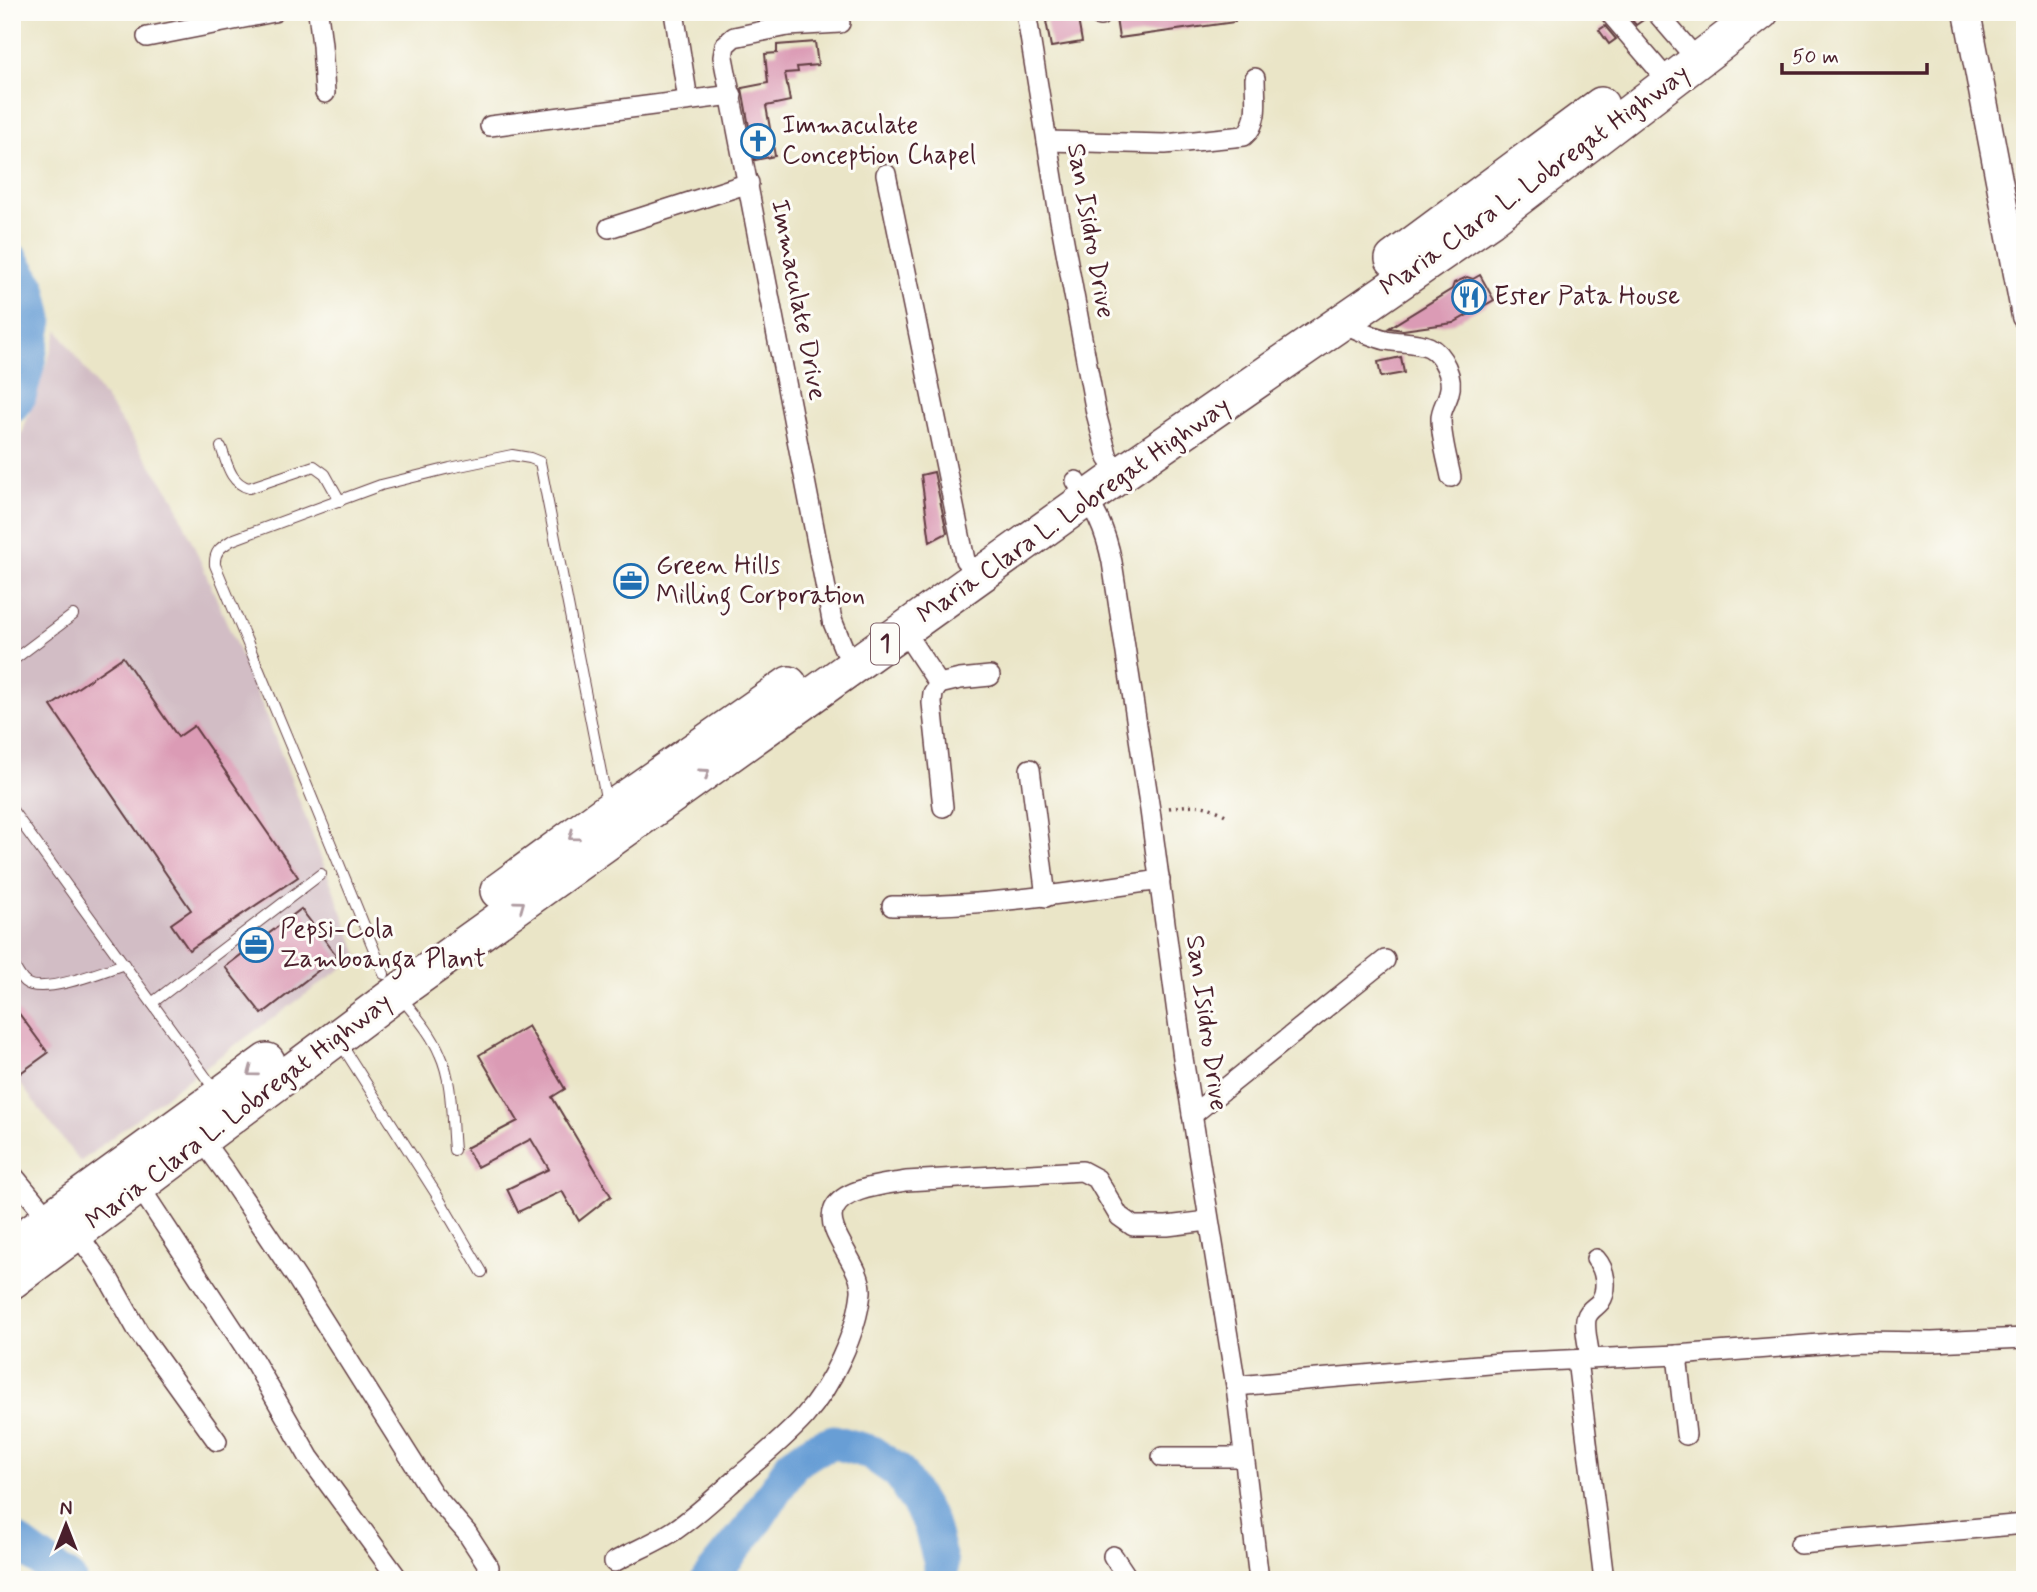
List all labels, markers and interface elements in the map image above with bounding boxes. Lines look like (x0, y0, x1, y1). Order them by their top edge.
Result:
scale bar (1782, 32, 1927, 76)
text: 50 m (1792, 43, 1839, 71)
street label: Maria Clara L. Lobregat Highway (1373, 57, 1697, 305)
place label: Immaculate Conception Chapel (782, 109, 976, 173)
church icon: Immaculate Conception Chapel (739, 122, 777, 160)
street label: San Isidro Drive (1058, 141, 1122, 321)
street label: Immaculate Drive (762, 197, 834, 403)
restaurant icon: Ester Pata House (1450, 278, 1488, 316)
place label: Ester Pata House (1494, 280, 1680, 314)
street label: Maria Clara L. Lobregat Highway (911, 390, 1237, 632)
place label: Green Hills Milling Corporation (656, 549, 865, 616)
office icon: Green Hills Milling Corporation (612, 562, 650, 600)
road number: 1 (871, 624, 899, 664)
one-way arrow (697, 769, 710, 781)
one-way arrow (568, 828, 581, 840)
one-way arrow (512, 901, 525, 913)
place label: Pepsi-Cola Zamboanga Plant (280, 913, 486, 980)
office icon: Pepsi-Cola Zamboanga Plant (237, 926, 275, 964)
street label: San Isidro Drive (1177, 933, 1235, 1113)
street label: Maria Clara L. Lobregat Highway (79, 986, 399, 1238)
one-way arrow (247, 1064, 259, 1077)
north arrow (32, 1490, 102, 1560)
text: N (60, 1497, 72, 1522)

